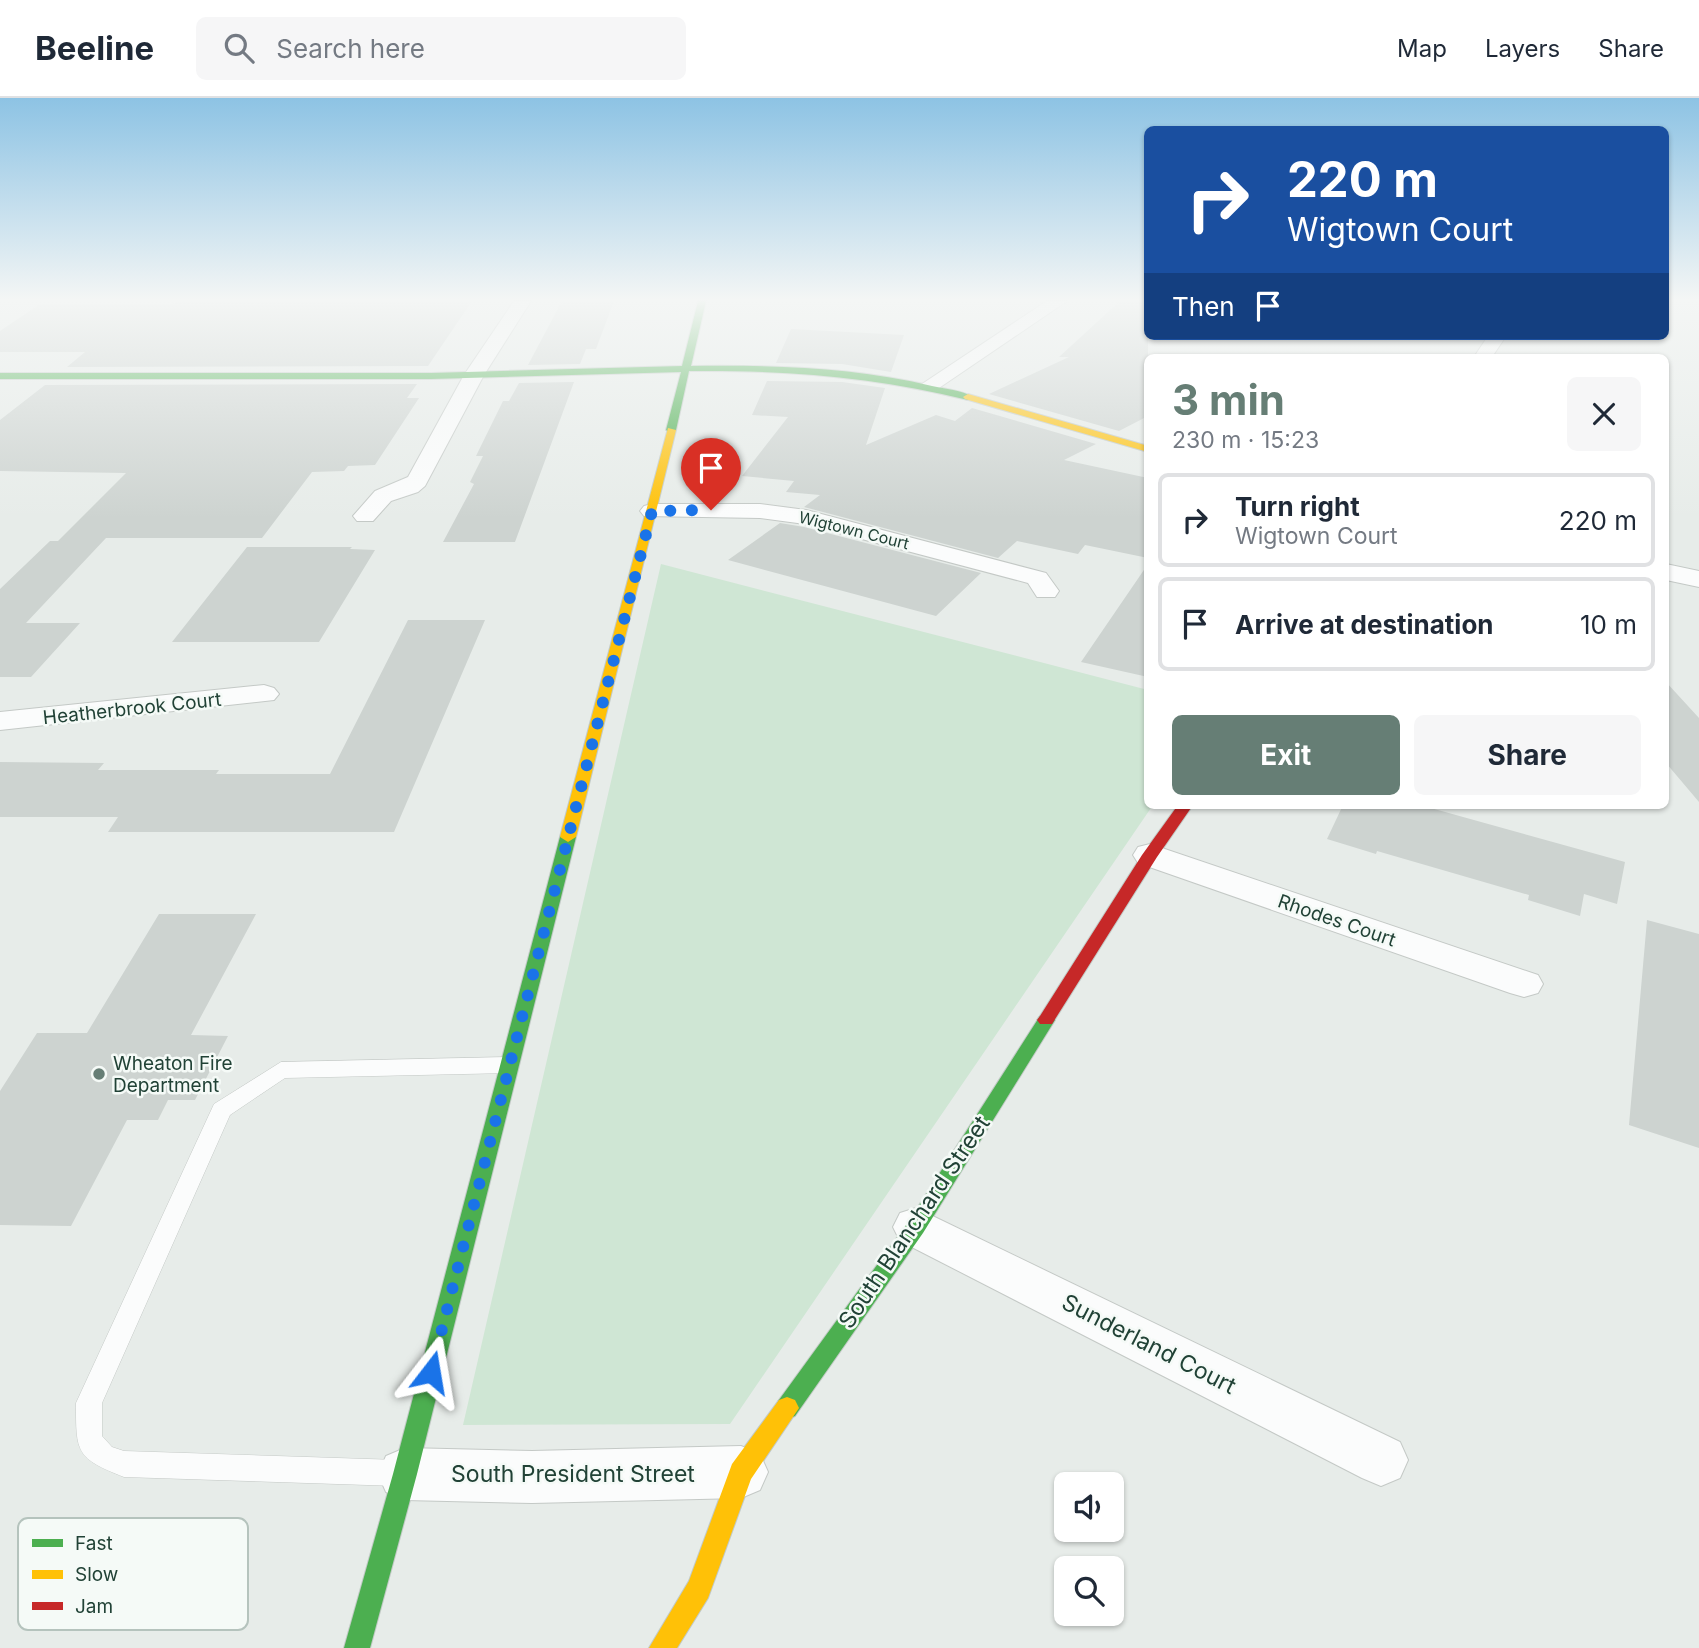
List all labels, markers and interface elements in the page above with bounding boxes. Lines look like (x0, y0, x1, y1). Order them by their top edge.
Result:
search box (196, 17, 686, 80)
text: Beeline (35, 28, 154, 68)
icon: search (220, 29, 258, 67)
text: Search here (276, 33, 425, 64)
text: Map (1397, 34, 1447, 63)
text: Layers (1485, 34, 1560, 63)
text: Share (1598, 34, 1664, 63)
text: 220 m (1287, 150, 1438, 209)
icon: right (1172, 154, 1263, 245)
text: Wigtown Court (1287, 210, 1513, 249)
icon: arrive (1249, 287, 1287, 325)
text: Then (1172, 291, 1235, 322)
text: 3 min (1172, 374, 1285, 425)
button: close (1567, 377, 1641, 451)
text: 230 m · 15:23 (1172, 426, 1319, 454)
pin (681, 438, 741, 510)
icon: arrive (692, 449, 730, 487)
text: Turn right (1235, 491, 1360, 522)
icon: right (1176, 501, 1214, 539)
text: 220 m (1559, 505, 1637, 536)
street label: Wigtown Court (797, 507, 911, 553)
text: Wigtown Court (1235, 522, 1398, 550)
icon: arrive (1176, 605, 1214, 643)
text: Arrive at destination (1235, 609, 1494, 640)
text: 10 m (1580, 609, 1637, 640)
street label: Heatherbrook Court (42, 688, 222, 729)
button: Exit (1172, 715, 1400, 795)
button: Share (1414, 715, 1641, 795)
street label: Rhodes Court (1275, 890, 1399, 951)
place label: Wheaton Fire Department (113, 1052, 233, 1097)
marker: Wheaton Fire Department (91, 1066, 107, 1082)
street label: South Blanchard Street (832, 1110, 996, 1334)
street label: Sunderland Court (1057, 1288, 1241, 1400)
position arrow (394, 1335, 468, 1409)
street label: South President Street (451, 1460, 695, 1488)
map controls (1054, 1472, 1124, 1626)
button: sound (1054, 1472, 1124, 1542)
legend (18, 1518, 248, 1630)
text: Fast (75, 1532, 113, 1555)
button: search (1054, 1556, 1124, 1626)
text: Slow (75, 1563, 118, 1586)
text: Jam (75, 1595, 113, 1618)

